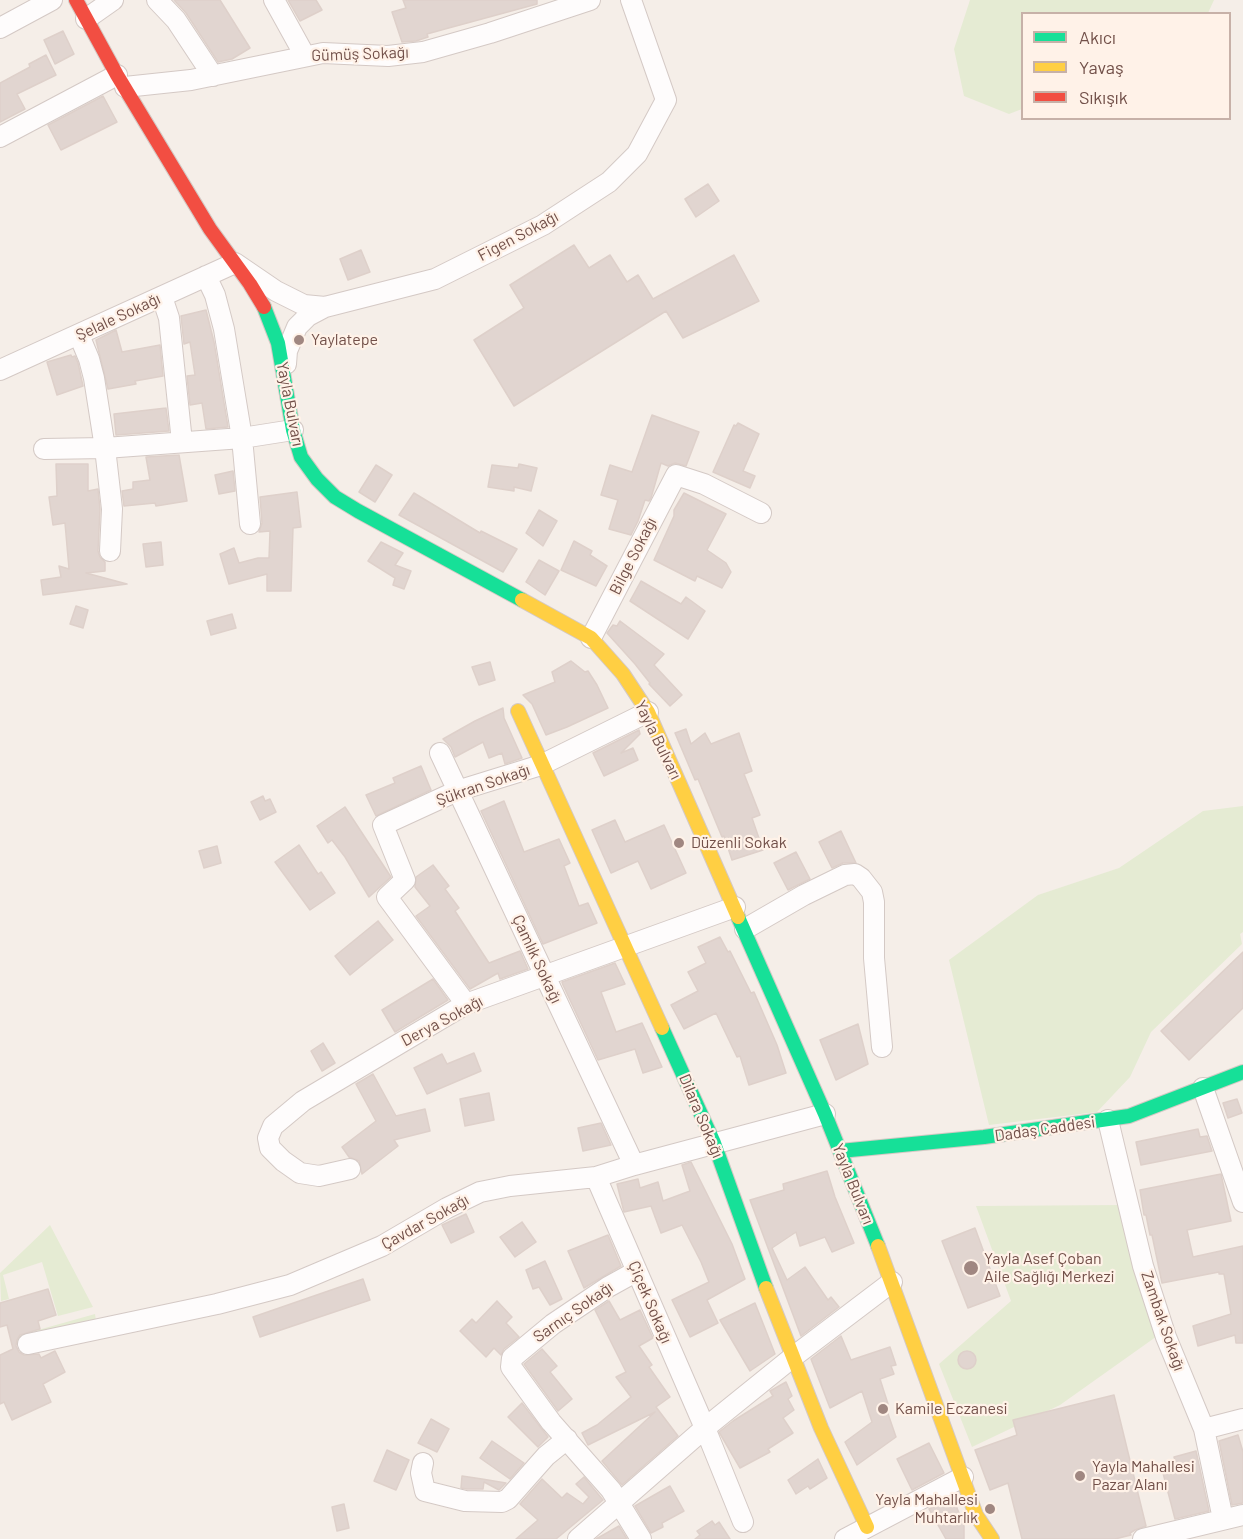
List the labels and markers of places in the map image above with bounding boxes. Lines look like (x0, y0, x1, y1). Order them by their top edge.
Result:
place label: Yaylatepe (311, 330, 378, 350)
marker: Yaylatepe (292, 333, 306, 347)
place label: Düzenli Sokak (691, 833, 787, 853)
marker: Düzenli Sokak (672, 836, 686, 850)
place label: Yayla Asef Çoban Aile Sağlığı Merkezi (984, 1249, 1115, 1287)
marker: Yayla Asef Çoban Aile Sağlığı Merkezi (962, 1259, 980, 1277)
place label: Kamile Eczanesi (895, 1399, 1008, 1419)
marker: Kamile Eczanesi (876, 1402, 890, 1416)
place label: Yayla Mahallesi Pazar Alanı (1092, 1457, 1195, 1495)
marker: Yayla Mahallesi Pazar Alanı (1073, 1469, 1087, 1483)
place label: Yayla Mahallesi Muhtarlık (875, 1490, 978, 1528)
marker: Yayla Mahallesi Muhtarlık (983, 1502, 997, 1516)

